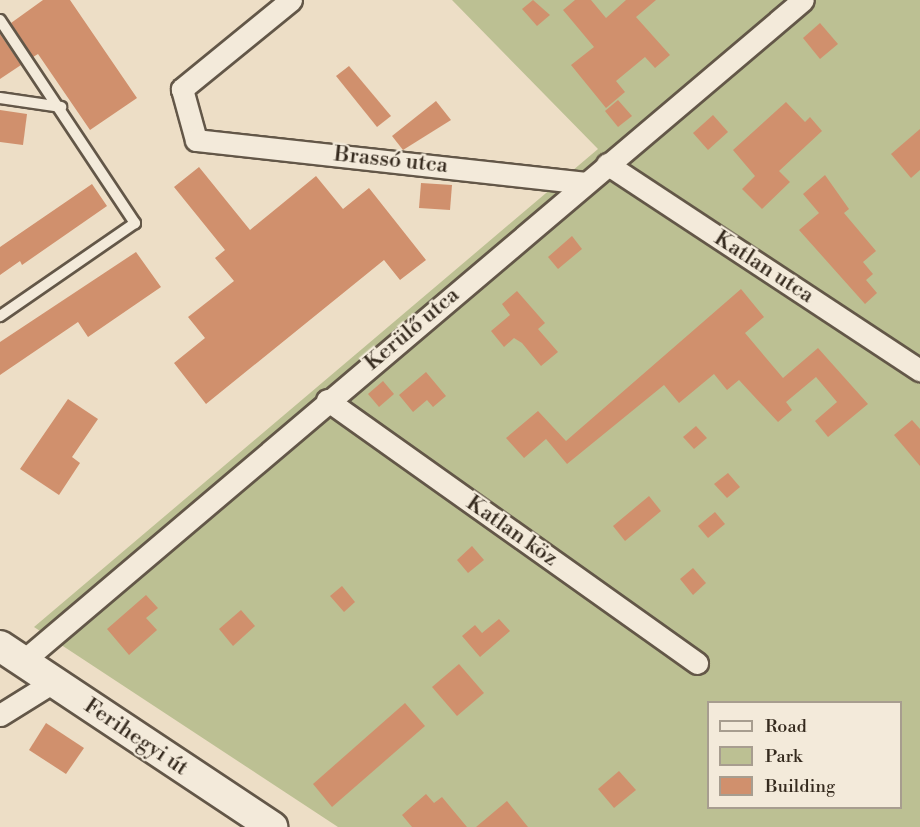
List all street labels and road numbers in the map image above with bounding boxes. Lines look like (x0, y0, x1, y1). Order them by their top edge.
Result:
street label: Brassó utca (333, 141, 449, 179)
street label: Katlan utca (709, 225, 819, 309)
street label: Kerülő utca (359, 282, 465, 376)
street label: Katlan köz (461, 490, 563, 572)
street label: Ferihegyi út (79, 693, 193, 781)

